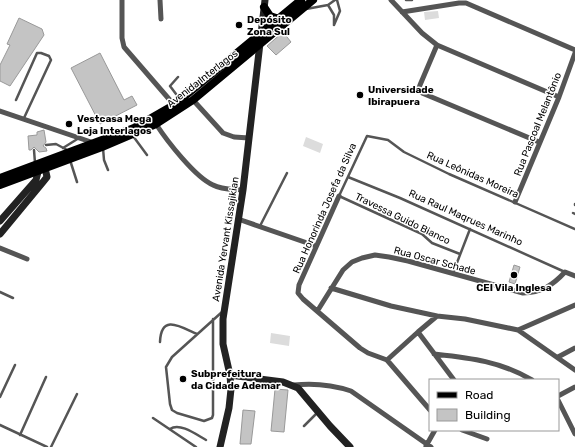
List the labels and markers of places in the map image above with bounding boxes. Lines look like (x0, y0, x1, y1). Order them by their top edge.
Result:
place label: Depósito Zona Sul (247, 14, 292, 38)
marker: Depósito Zona Sul (234, 20, 244, 30)
place label: Universidade Ibirapuera (368, 84, 434, 108)
marker: Universidade Ibirapuera (355, 90, 365, 100)
place label: Vestcasa Mega Loja Interlagos (77, 113, 152, 137)
marker: Vestcasa Mega Loja Interlagos (64, 119, 74, 129)
marker: CEI Vila Inglesa (509, 270, 519, 280)
place label: CEI Vila Inglesa (476, 282, 552, 294)
place label: Subprefeitura da Cidade Ademar (191, 368, 281, 392)
marker: Subprefeitura da Cidade Ademar (178, 374, 188, 384)

